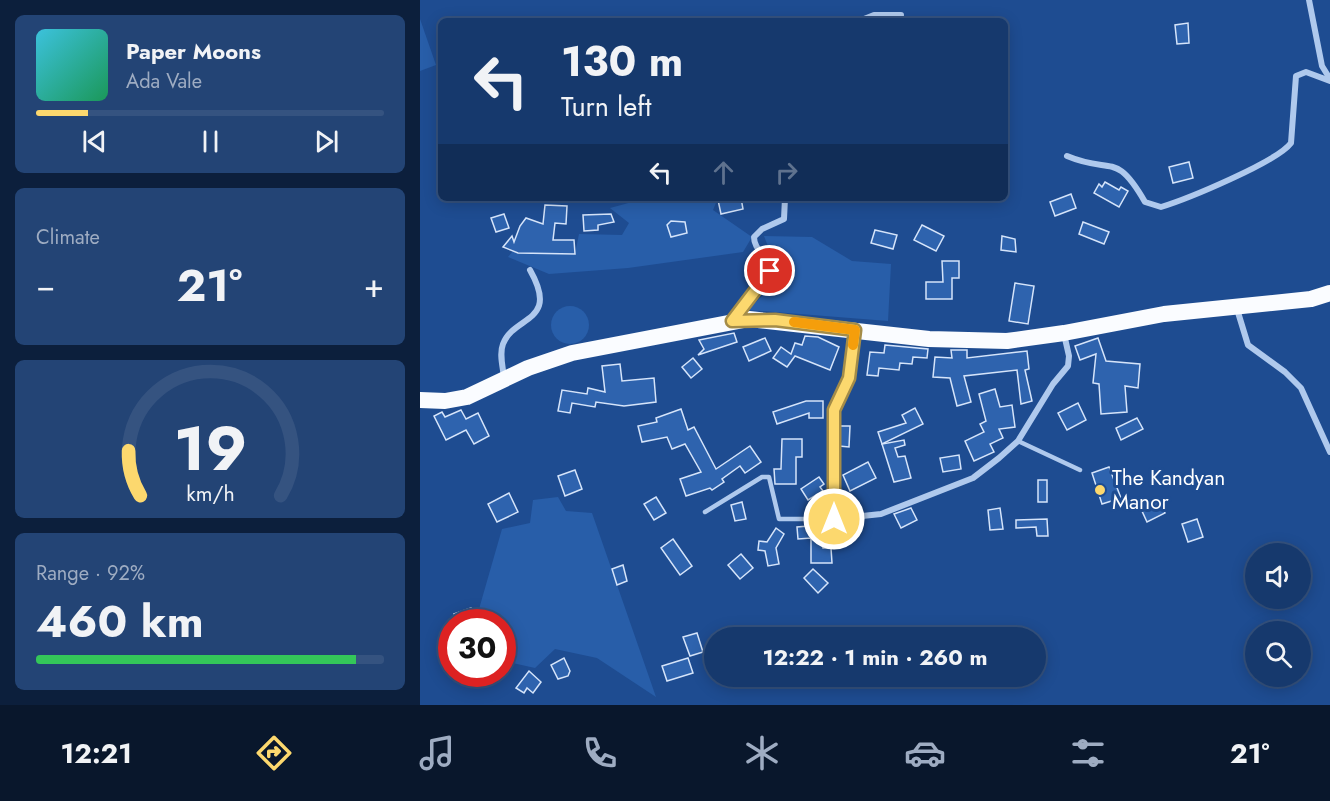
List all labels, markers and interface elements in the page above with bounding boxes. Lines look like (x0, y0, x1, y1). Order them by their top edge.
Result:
text: 130 m (561, 31, 683, 92)
text: Paper Moons (126, 35, 261, 67)
icon: left (462, 42, 540, 120)
text: Ada Vale (126, 67, 202, 96)
text: Turn left (561, 87, 651, 126)
icon: previous (78, 125, 111, 158)
icon: pause (194, 125, 227, 158)
icon: next (310, 125, 343, 158)
icon: left (644, 156, 677, 189)
icon: ahead (707, 156, 740, 189)
icon: right (770, 156, 803, 189)
text: Climate (36, 223, 100, 252)
pin (744, 245, 795, 296)
text: 21° (177, 253, 242, 318)
icon: arrive (753, 254, 786, 287)
text: − (36, 262, 55, 309)
text: + (364, 262, 384, 309)
text: 19 (173, 403, 247, 493)
place label: The Kandyan Manor (1112, 463, 1225, 517)
text: km/h (186, 478, 234, 509)
marker: The Kandyan Manor (1093, 483, 1107, 497)
position arrow (802, 487, 866, 551)
map controls (1245, 543, 1311, 687)
button: sound (1245, 543, 1311, 609)
text: Range · 92% (36, 559, 145, 588)
text: 460 km (36, 589, 204, 654)
speed limit sign: 30 (438, 609, 516, 687)
button: search (1245, 621, 1311, 687)
text: 12:22 · 1 min · 260 m (762, 641, 988, 673)
icon: directions (253, 732, 295, 774)
icon: music (416, 732, 458, 774)
icon: phone (579, 732, 621, 774)
icon: climate (741, 732, 783, 774)
icon: car (904, 732, 946, 774)
icon: filters (1067, 732, 1109, 774)
text: 12:21 (60, 734, 132, 773)
text: 21° (1230, 734, 1270, 773)

